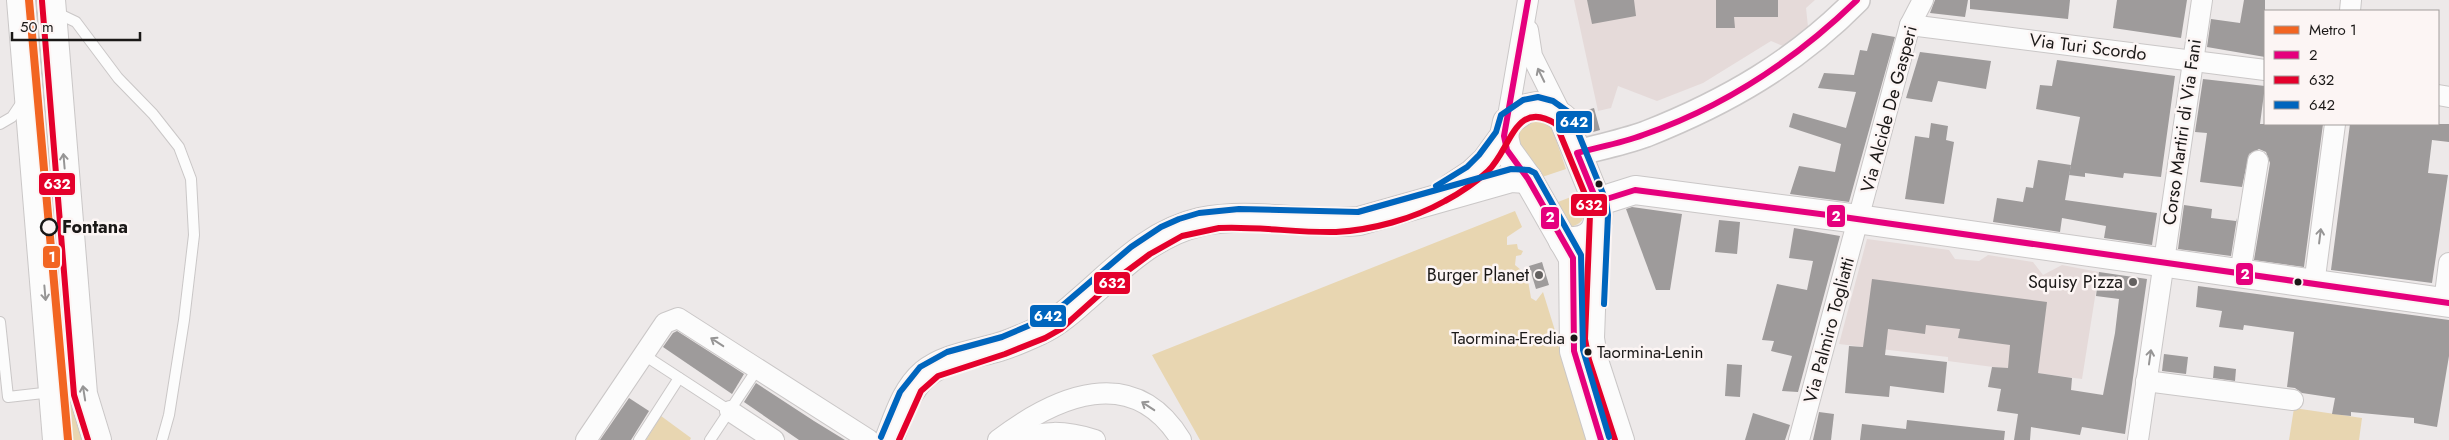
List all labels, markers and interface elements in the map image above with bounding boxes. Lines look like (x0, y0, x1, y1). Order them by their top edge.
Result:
scale bar (12, 10, 140, 42)
legend (2264, 10, 2439, 125)
text: 50 m (20, 16, 54, 38)
text: Metro 1 (2309, 19, 2357, 41)
street label: Via Alcide De Gasperi (1854, 23, 1924, 195)
street label: Via Turi Scordo (2028, 27, 2148, 67)
street label: Corso Martiri di Via Fani (2156, 37, 2208, 227)
text: 2 (2309, 44, 2318, 66)
one-way arrow (1536, 68, 1545, 83)
text: 632 (2309, 69, 2334, 91)
text: 642 (2309, 94, 2335, 116)
line badge: 642 (1555, 110, 1593, 134)
text: 642 (1560, 112, 1588, 132)
one-way arrow (59, 154, 69, 170)
line badge: 632 (38, 172, 76, 196)
text: 632 (43, 174, 71, 194)
unlabelled marker (1594, 179, 1604, 189)
line badge: 632 (1570, 193, 1608, 217)
text: 632 (1575, 195, 1603, 215)
line badge: 2 (1826, 204, 1846, 228)
line badge: 2 (1540, 206, 1560, 230)
text: 2 (1831, 206, 1841, 226)
text: 2 (1545, 207, 1555, 227)
place label: Fontana (62, 214, 128, 240)
marker: Fontana (40, 218, 58, 236)
one-way arrow (2316, 229, 2326, 245)
line badge: 1 (42, 245, 61, 269)
text: 1 (48, 247, 56, 267)
street label: Via Palmiro Togliatti (1797, 254, 1861, 406)
place label: Burger Planet (1427, 262, 1530, 288)
line badge: 2 (2235, 262, 2254, 286)
text: 2 (2240, 264, 2250, 284)
marker: Burger Planet (1533, 269, 1545, 281)
place label: Squisy Pizza (2028, 269, 2123, 295)
line badge: 632 (1093, 271, 1131, 295)
text: 632 (1098, 273, 1126, 293)
marker: Squisy Pizza (2127, 276, 2139, 288)
unlabelled marker (2293, 277, 2303, 287)
one-way arrow (40, 284, 50, 300)
line badge: 642 (1029, 304, 1067, 328)
text: 642 (1034, 306, 1062, 326)
place label: Taormina-Eredia (1451, 326, 1565, 350)
marker: Taormina-Eredia (1569, 333, 1579, 343)
one-way arrow (711, 337, 725, 347)
place label: Taormina-Lenin (1597, 340, 1704, 364)
marker: Taormina-Lenin (1583, 347, 1593, 357)
one-way arrow (2145, 349, 2155, 365)
one-way arrow (78, 385, 88, 401)
one-way arrow (1141, 400, 1155, 410)

